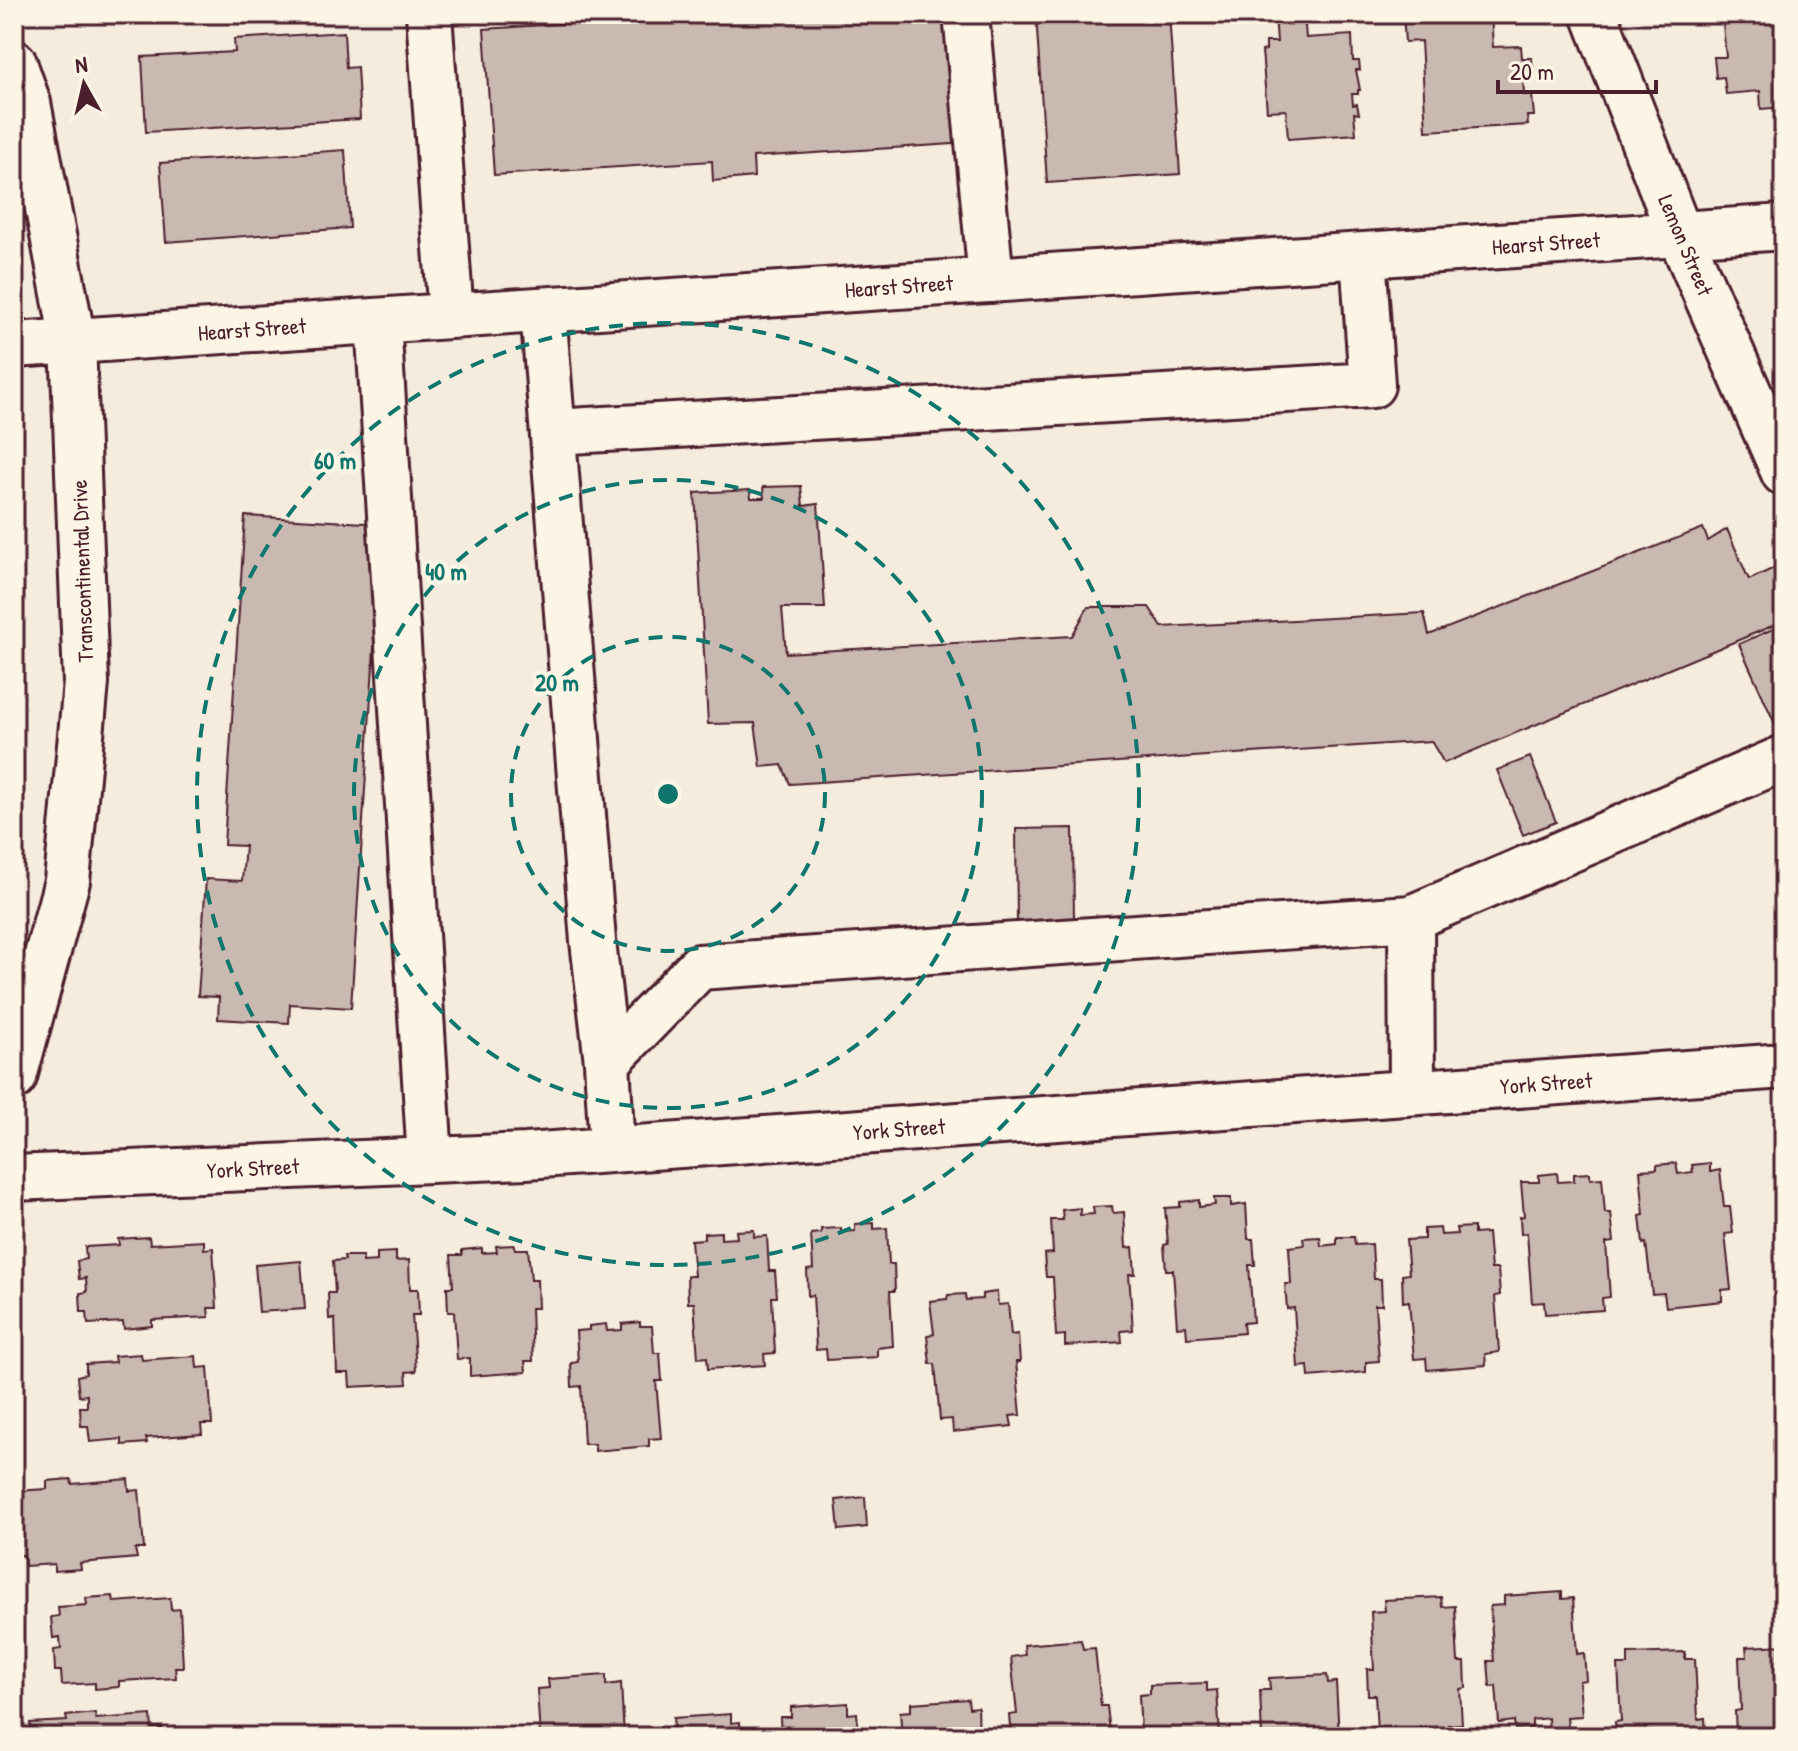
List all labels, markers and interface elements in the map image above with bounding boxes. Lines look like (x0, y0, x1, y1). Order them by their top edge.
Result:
north arrow (44, 44, 124, 124)
scale bar (1498, 44, 1656, 94)
text: N (73, 48, 89, 80)
text: 20 m (1510, 55, 1554, 87)
street label: Lemon Street (1651, 190, 1721, 300)
street label: Hearst Street (1491, 224, 1602, 262)
street label: Hearst Street (844, 267, 955, 305)
street label: Hearst Street (197, 310, 308, 348)
text: 60 m (314, 444, 356, 476)
street label: Transcontinental Drive (64, 479, 100, 663)
text: 40 m (425, 555, 467, 587)
text: 20 m (535, 666, 579, 698)
centre of rings (654, 780, 682, 808)
street label: York Street (1499, 1065, 1594, 1101)
street label: York Street (852, 1111, 947, 1147)
street label: York Street (206, 1151, 300, 1185)

